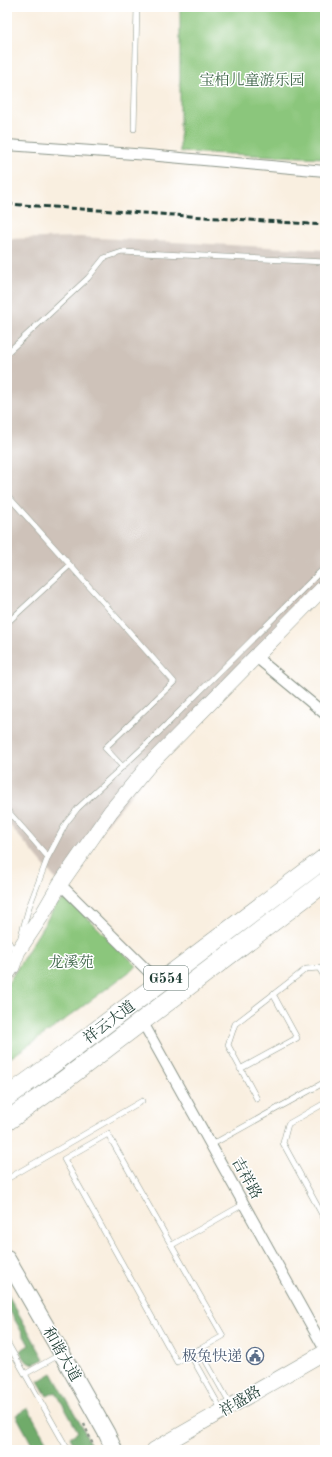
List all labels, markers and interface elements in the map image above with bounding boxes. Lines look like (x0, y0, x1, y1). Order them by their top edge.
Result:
park label: 宝柏儿童游乐园 (199, 72, 305, 89)
park label: 龙溪苑 (48, 954, 94, 971)
road number: G554 (144, 966, 188, 990)
street label: 祥云大道 (80, 998, 138, 1047)
street label: 吉祥路 (228, 1154, 265, 1202)
street label: 和谐大道 (39, 1324, 84, 1384)
public building icon: 极兔快递 (245, 1346, 265, 1366)
place label: 极兔快递 (182, 1348, 242, 1365)
street label: 祥盛路 (216, 1382, 264, 1420)

